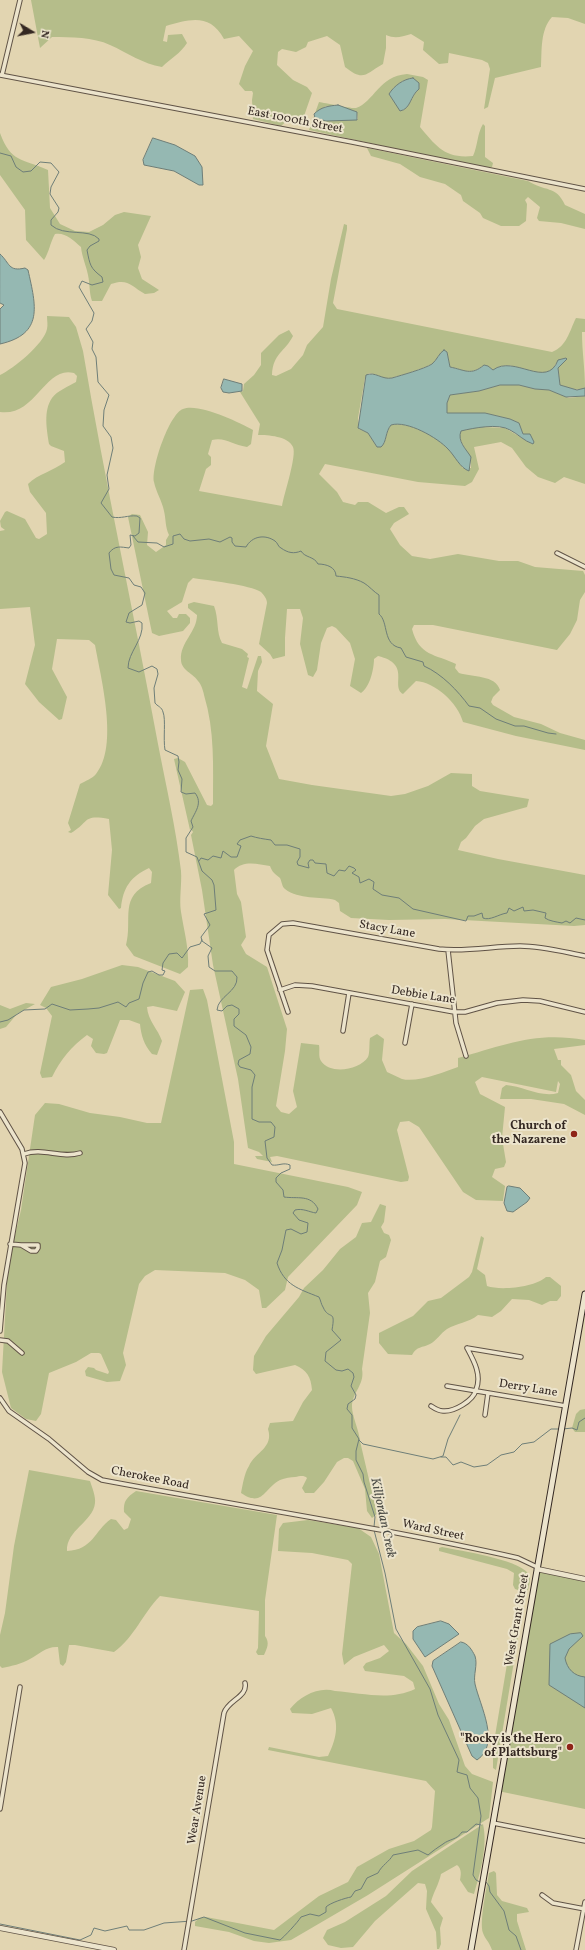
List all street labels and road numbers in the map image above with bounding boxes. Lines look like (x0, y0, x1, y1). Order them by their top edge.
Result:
street label: East 1000th Street (246, 105, 344, 137)
street label: Stacy Lane (358, 918, 416, 942)
street label: Debbie Lane (390, 984, 456, 1008)
street label: Derry Lane (498, 1377, 558, 1401)
street label: Cherokee Road (110, 1464, 190, 1494)
street label: Ward Street (401, 1517, 465, 1545)
street label: West Grant Street (503, 1573, 533, 1667)
street label: Wear Avenue (185, 1775, 211, 1845)

